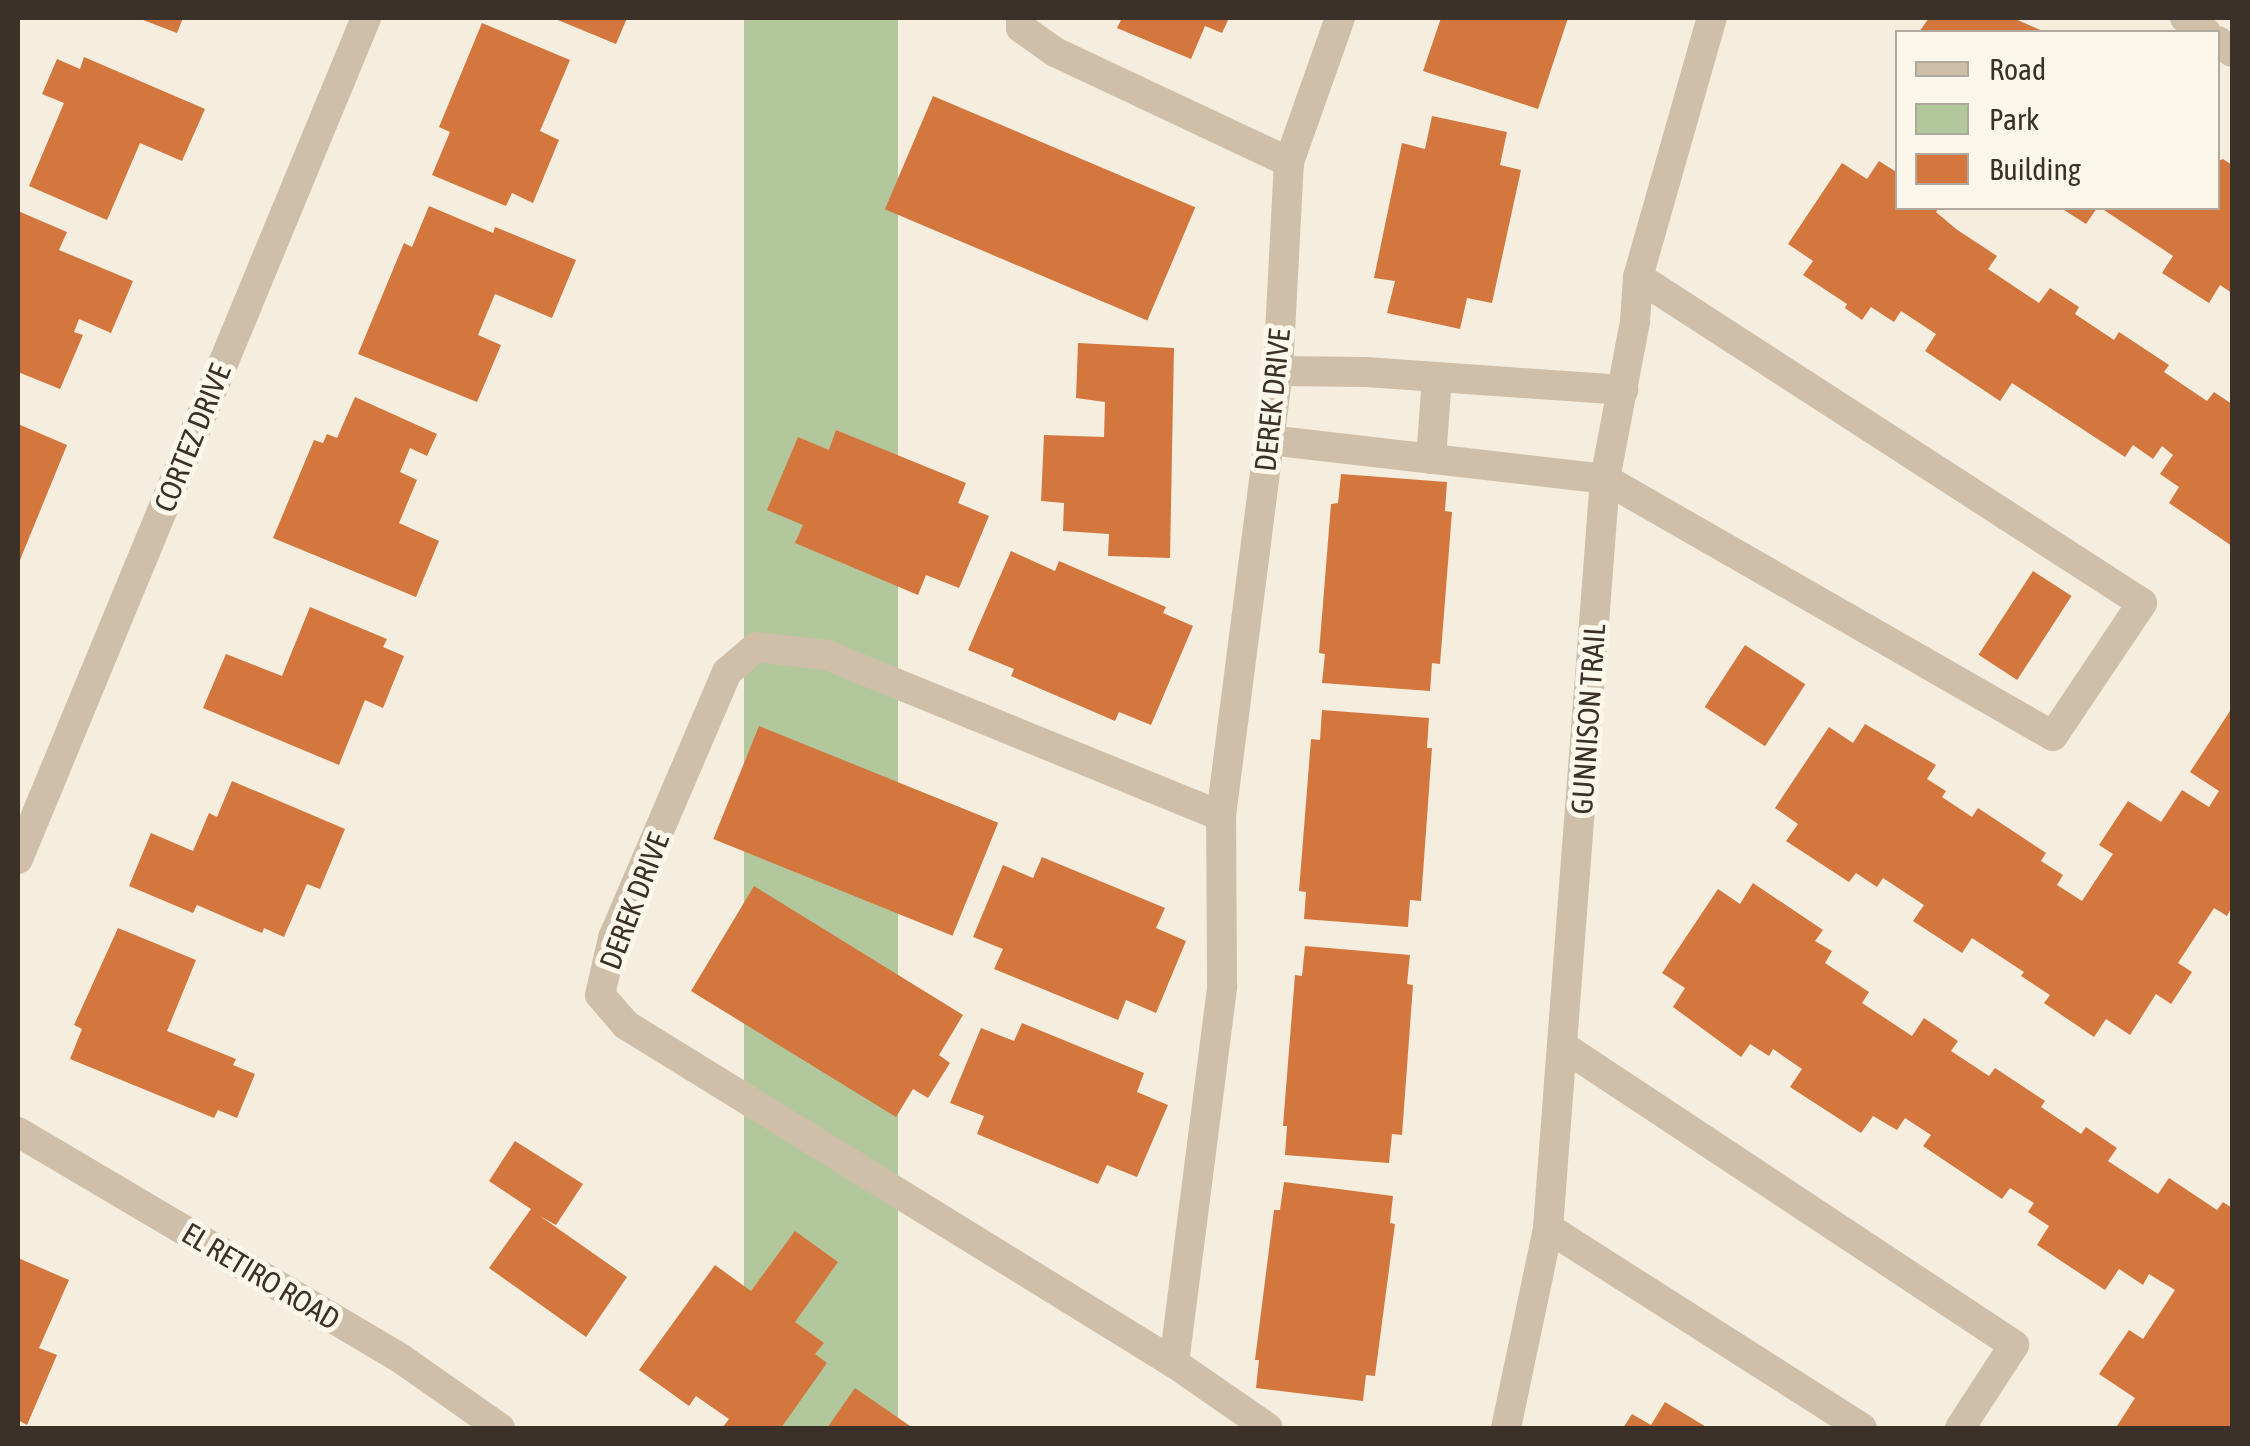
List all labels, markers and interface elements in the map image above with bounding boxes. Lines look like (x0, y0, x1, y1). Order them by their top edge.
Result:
legend (1895, 30, 2220, 210)
text: Road (1989, 52, 2046, 86)
text: Park (1989, 102, 2039, 136)
text: Building (1989, 152, 2081, 186)
street label: DEREK DRIVE (1247, 327, 1297, 473)
street label: CORTEZ DRIVE (146, 359, 238, 517)
street label: GUNNISON TRAIL (1563, 623, 1613, 815)
street label: DEREK DRIVE (592, 828, 676, 974)
street label: EL RETIRO ROAD (176, 1215, 346, 1337)

